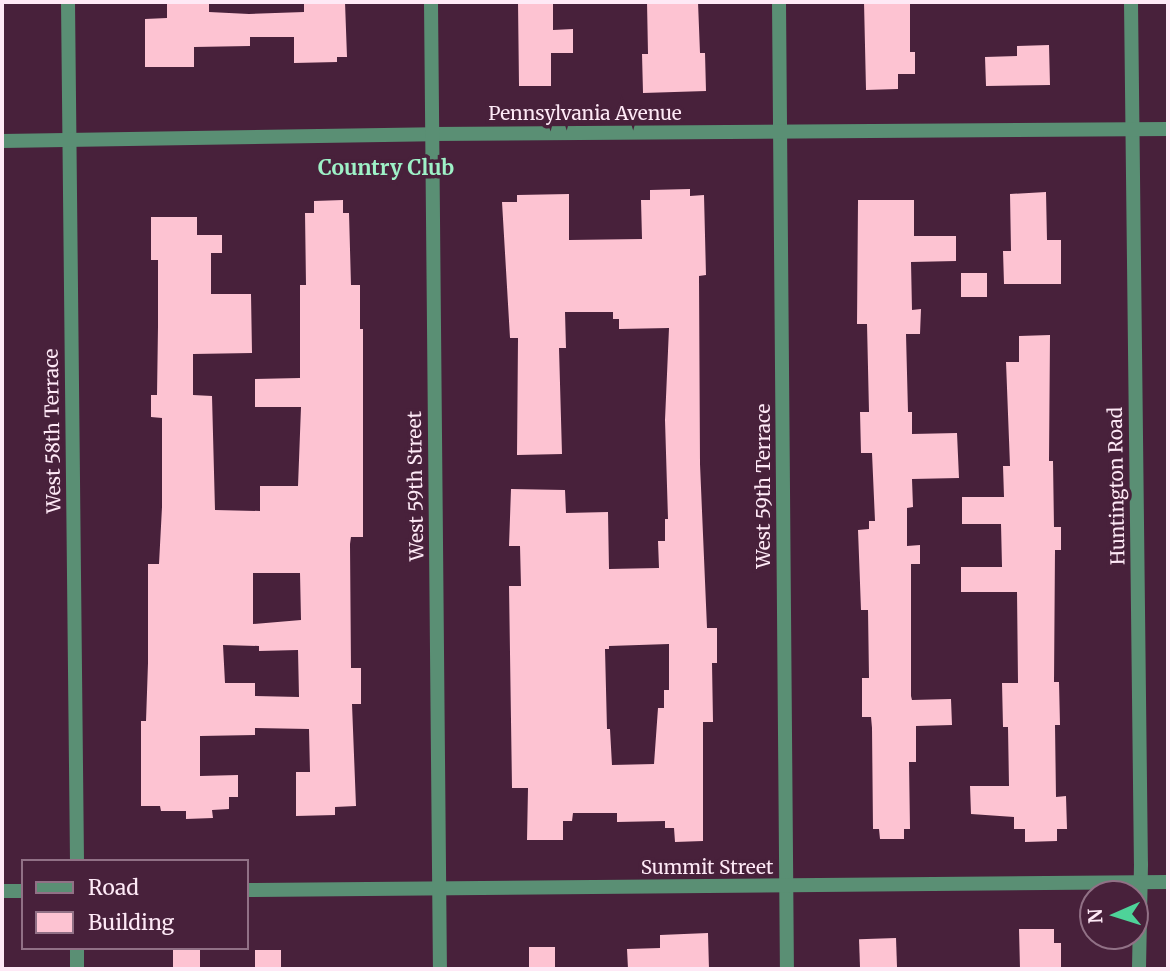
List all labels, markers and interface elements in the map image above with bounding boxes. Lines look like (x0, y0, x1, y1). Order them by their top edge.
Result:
street label: Pennsylvania Avenue (488, 103, 682, 125)
district label: Country Club (318, 155, 454, 181)
street label: West 58th Terrace (40, 348, 66, 514)
street label: West 59th Terrace (753, 404, 775, 568)
street label: Huntington Road (1104, 407, 1130, 565)
street label: West 59th Street (403, 411, 429, 561)
street label: Summit Street (641, 857, 773, 879)
legend (21, 859, 248, 950)
text: Road (88, 874, 139, 901)
north arrow (1079, 880, 1149, 950)
text: N (1083, 908, 1107, 924)
text: Building (88, 909, 174, 936)

